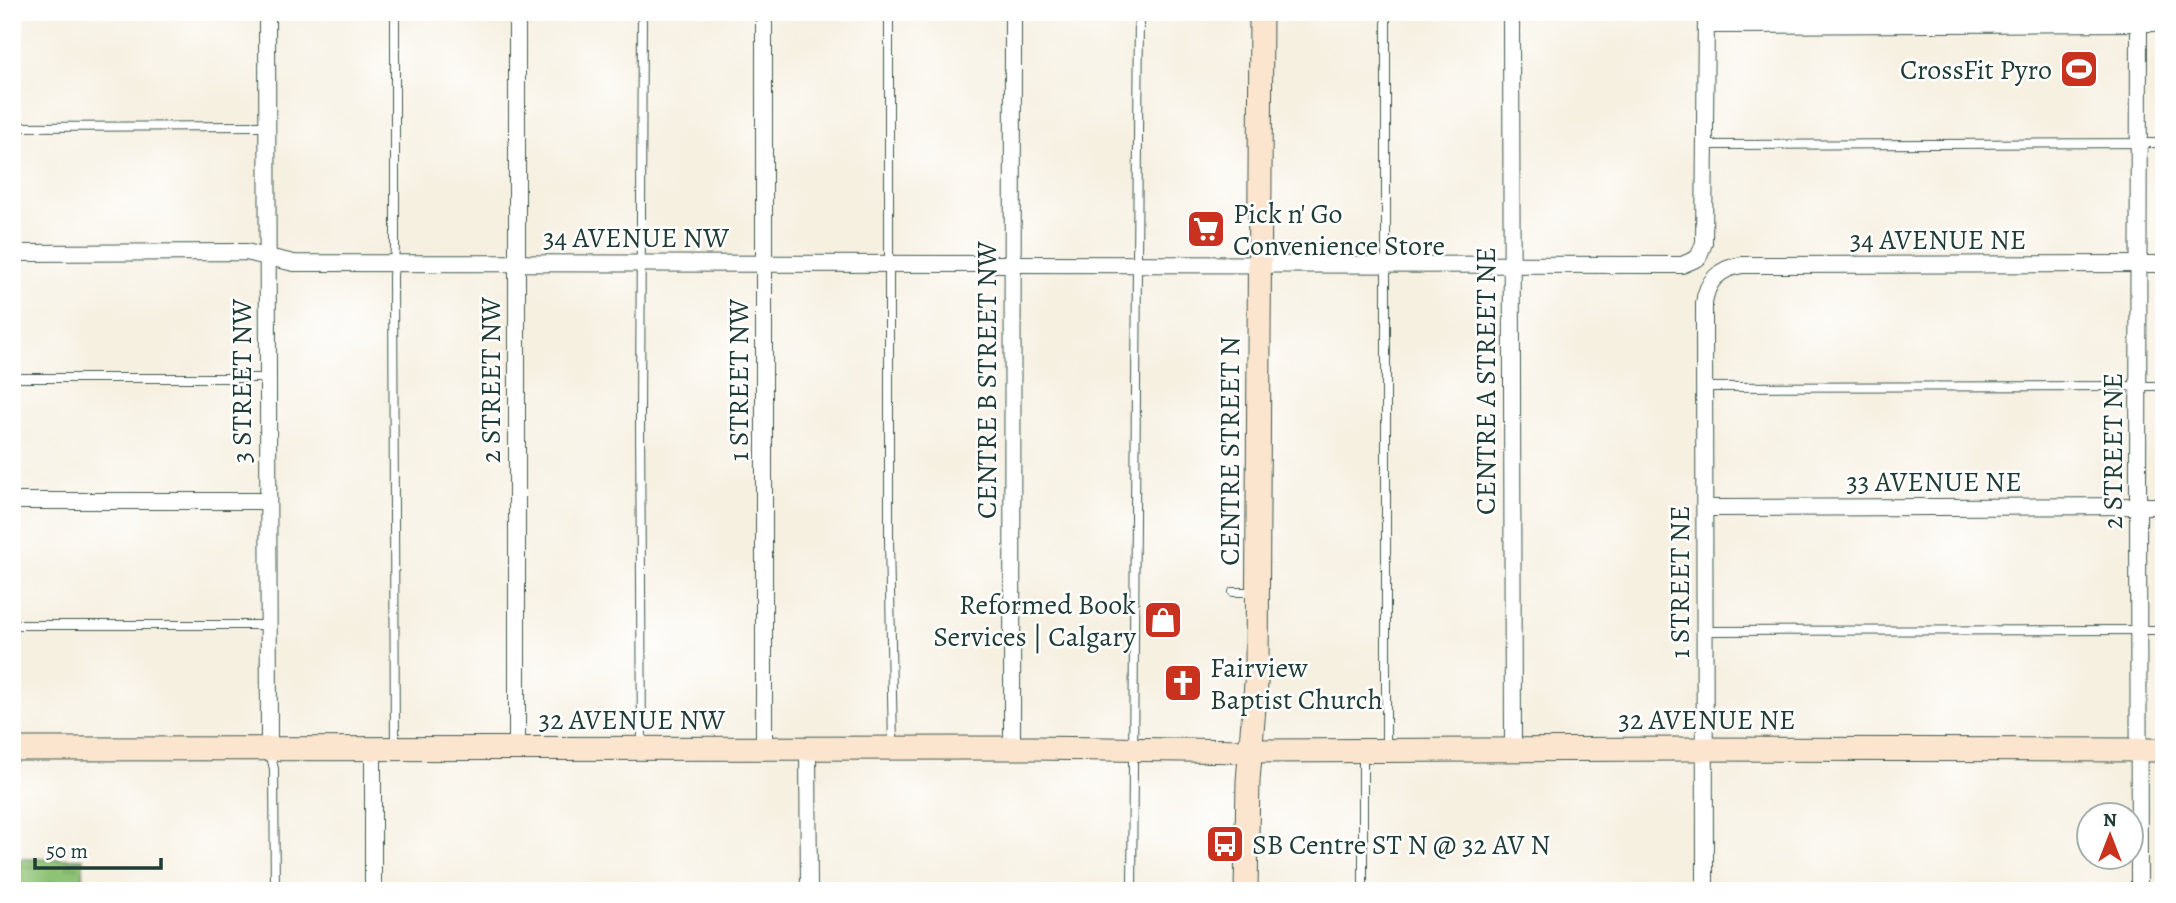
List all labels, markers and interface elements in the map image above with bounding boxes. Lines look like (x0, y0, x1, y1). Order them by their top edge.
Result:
sports icon: CrossFit Pyro (2058, 48, 2100, 90)
place label: CrossFit Pyro (1900, 51, 2052, 89)
place label: Pick n' Go Convenience Store (1233, 195, 1445, 265)
supermarket icon: Pick n' Go Convenience Store (1185, 208, 1227, 250)
street label: 34 AVENUE NW (543, 219, 730, 257)
street label: 34 AVENUE NE (1850, 221, 2026, 259)
street label: CENTRE B STREET NW (968, 240, 1006, 519)
street label: CENTRE A STREET NE (1467, 247, 1505, 515)
street label: 2 STREET NW (472, 296, 510, 463)
street label: 3 STREET NW (223, 298, 261, 463)
street label: 1 STREET NW (720, 298, 758, 461)
street label: CENTRE STREET N (1211, 336, 1249, 566)
street label: 2 STREET NE (2094, 373, 2132, 529)
street label: 33 AVENUE NE (1846, 463, 2022, 501)
street label: 1 STREET NE (1661, 506, 1699, 658)
place label: Reformed Book Services | Calgary (933, 586, 1137, 656)
shop icon: Reformed Book Services | Calgary (1142, 599, 1184, 641)
place label: Fairview Baptist Church (1210, 649, 1383, 719)
church icon: Fairview Baptist Church (1162, 662, 1204, 704)
street label: 32 AVENUE NW (539, 701, 726, 739)
street label: 32 AVENUE NE (1618, 701, 1796, 739)
north arrow (2074, 802, 2144, 872)
text: N (2103, 807, 2117, 833)
bus stop icon: SB Centre ST N @ 32 AV N (1204, 823, 1246, 865)
scale bar (35, 826, 161, 870)
place label: SB Centre ST N @ 32 AV N (1252, 826, 1550, 864)
text: 50 m (46, 837, 88, 865)

